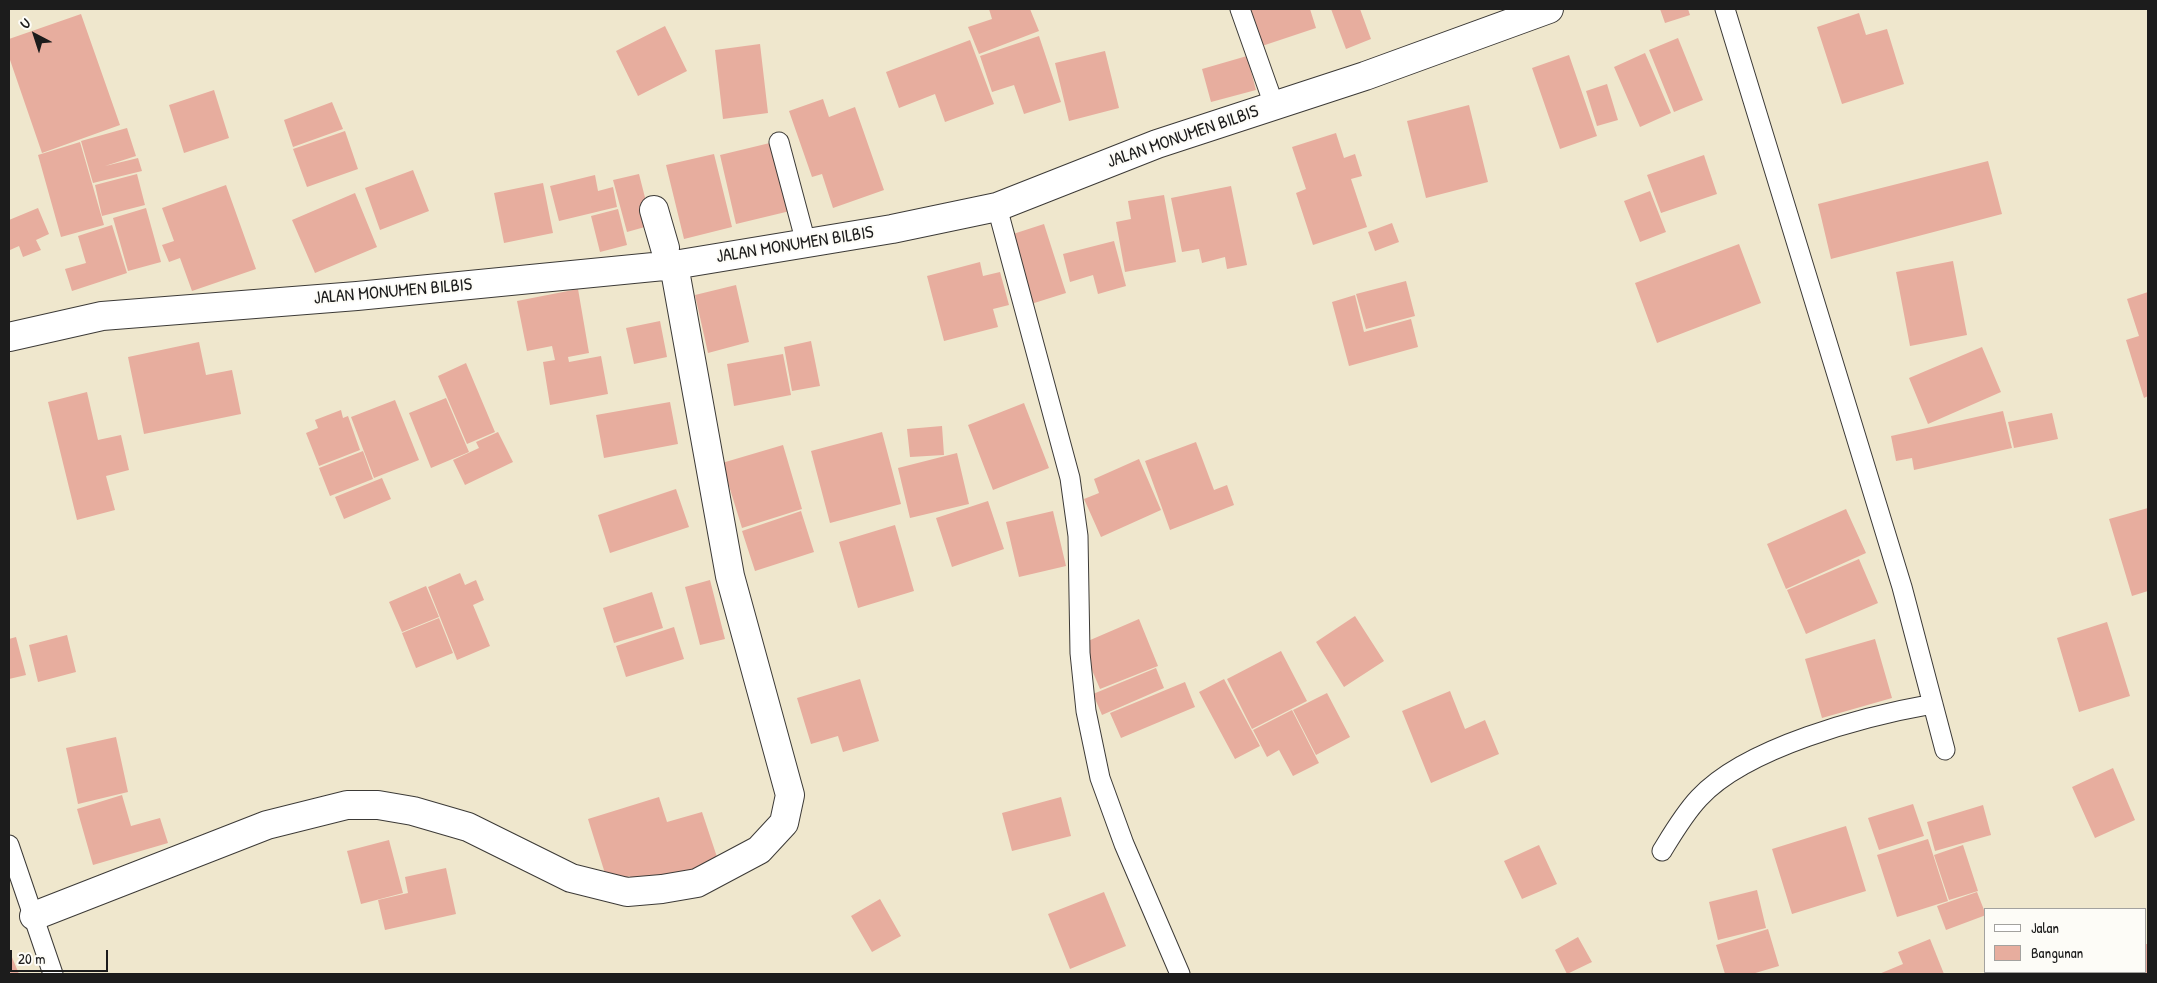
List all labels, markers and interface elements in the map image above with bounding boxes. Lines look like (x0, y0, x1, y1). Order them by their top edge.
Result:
north arrow (10, 10, 60, 60)
text: U (16, 13, 34, 33)
street label: JALAN MONUMEN BILBIS (1104, 101, 1262, 173)
street label: JALAN MONUMEN BILBIS (715, 222, 875, 268)
street label: JALAN MONUMEN BILBIS (313, 274, 473, 310)
legend (1984, 908, 2147, 973)
text: Jalan (2031, 917, 2059, 938)
scale bar (12, 940, 110, 972)
text: Bangunan (2031, 942, 2083, 963)
text: 20 m (18, 948, 45, 969)

